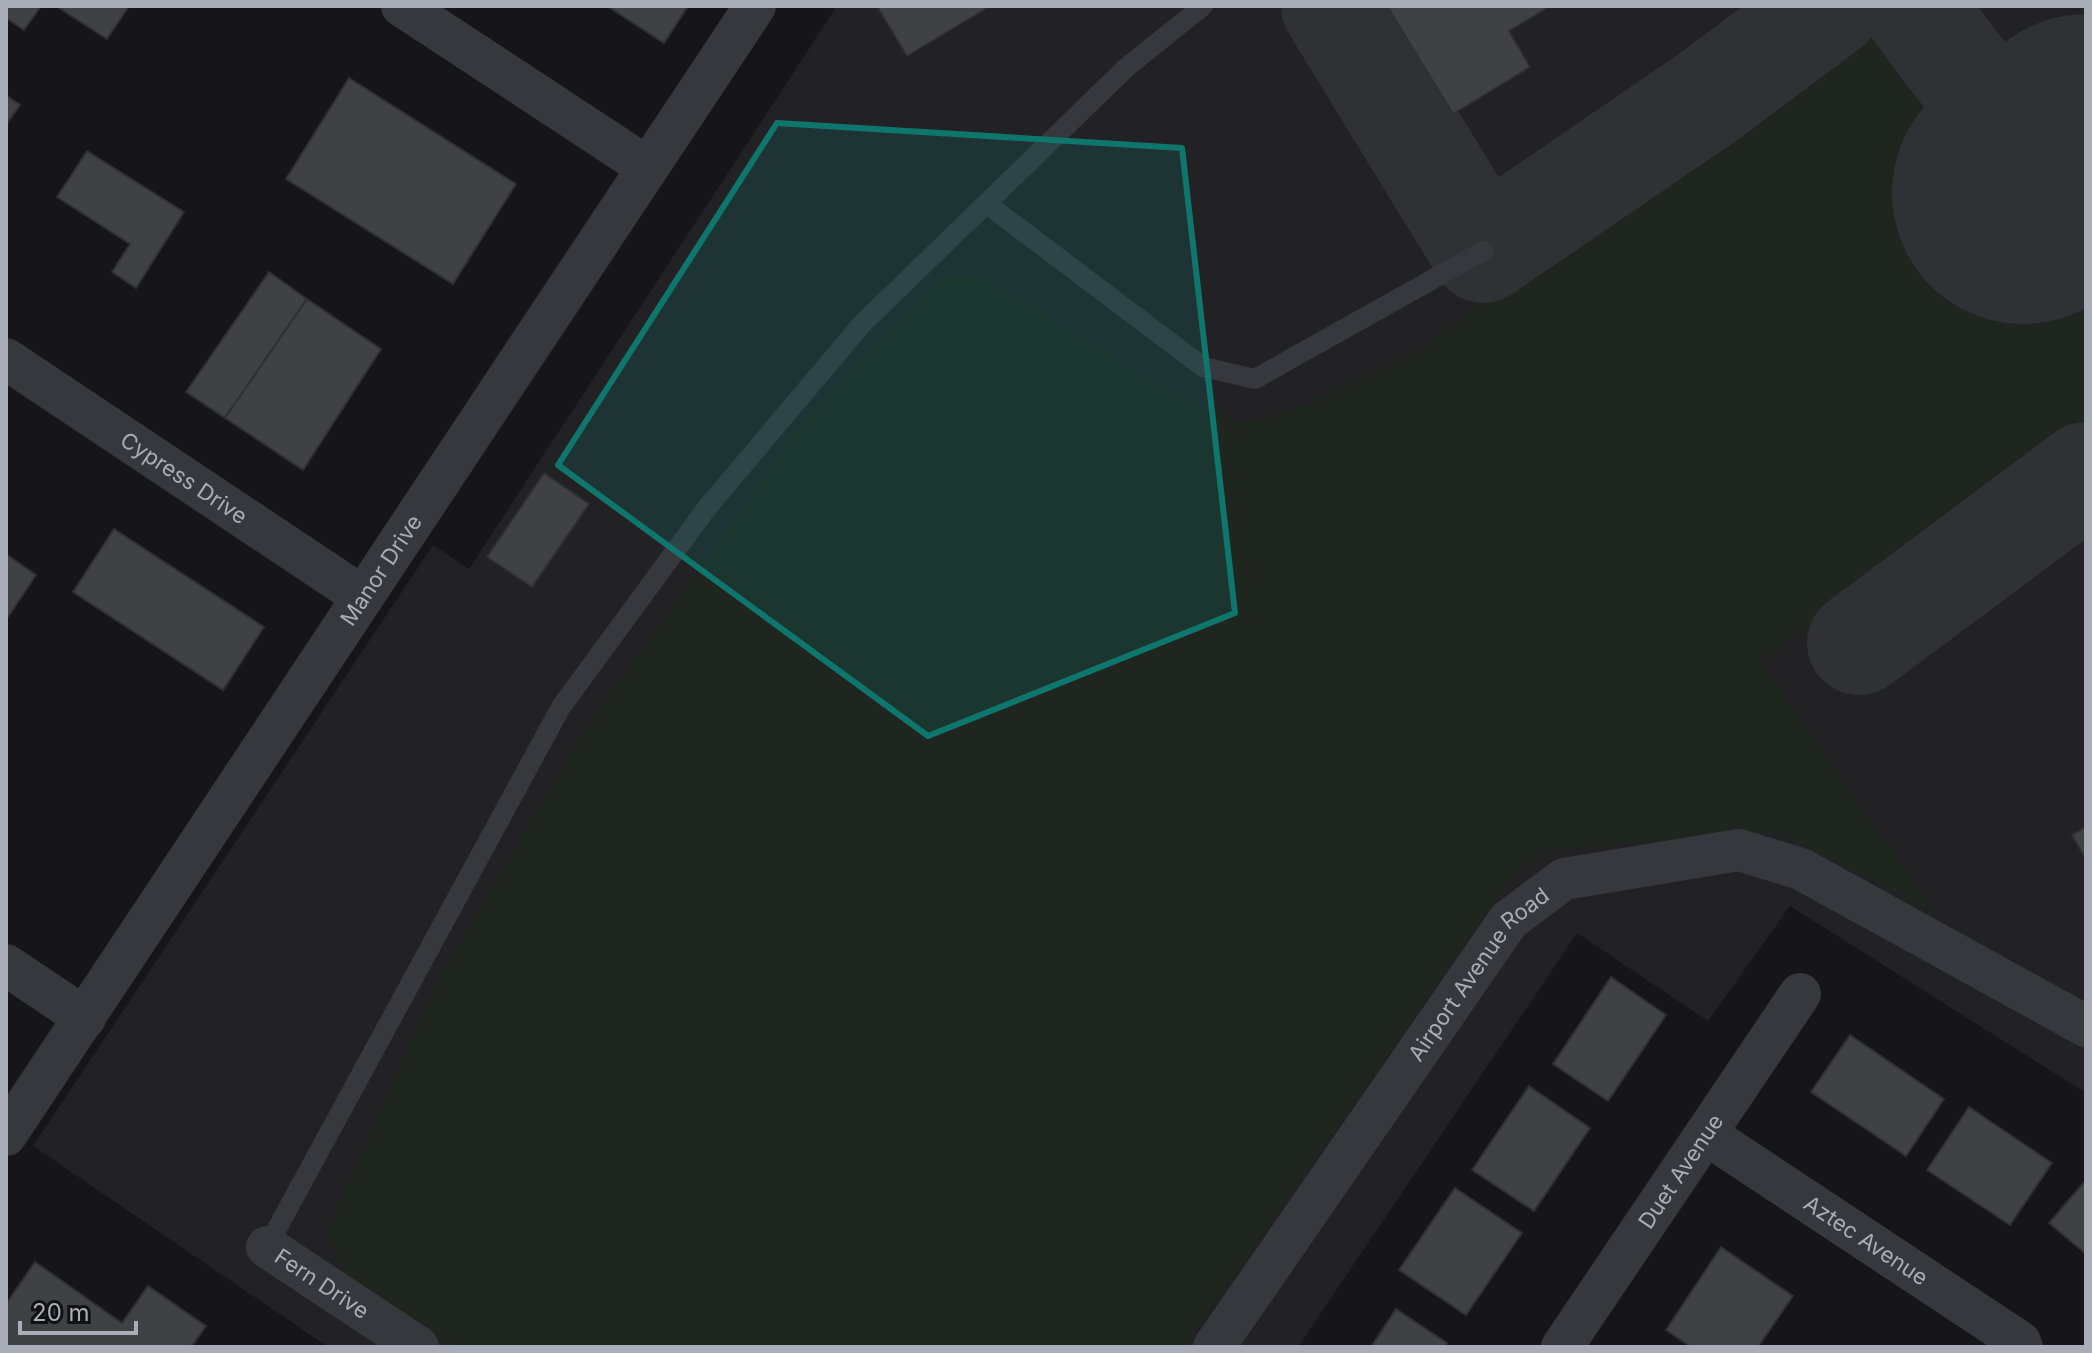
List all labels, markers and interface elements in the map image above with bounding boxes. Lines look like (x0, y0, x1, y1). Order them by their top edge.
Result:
street label: Cypress Drive (116, 426, 252, 529)
street label: Manor Drive (335, 510, 427, 630)
street label: Airport Avenue Road (1403, 882, 1554, 1066)
street label: Duet Avenue (1633, 1109, 1728, 1233)
street label: Aztec Avenue (1799, 1190, 1933, 1290)
street label: Fern Drive (270, 1243, 374, 1324)
scale bar (20, 1285, 136, 1335)
text: 20 m (32, 1298, 90, 1327)

